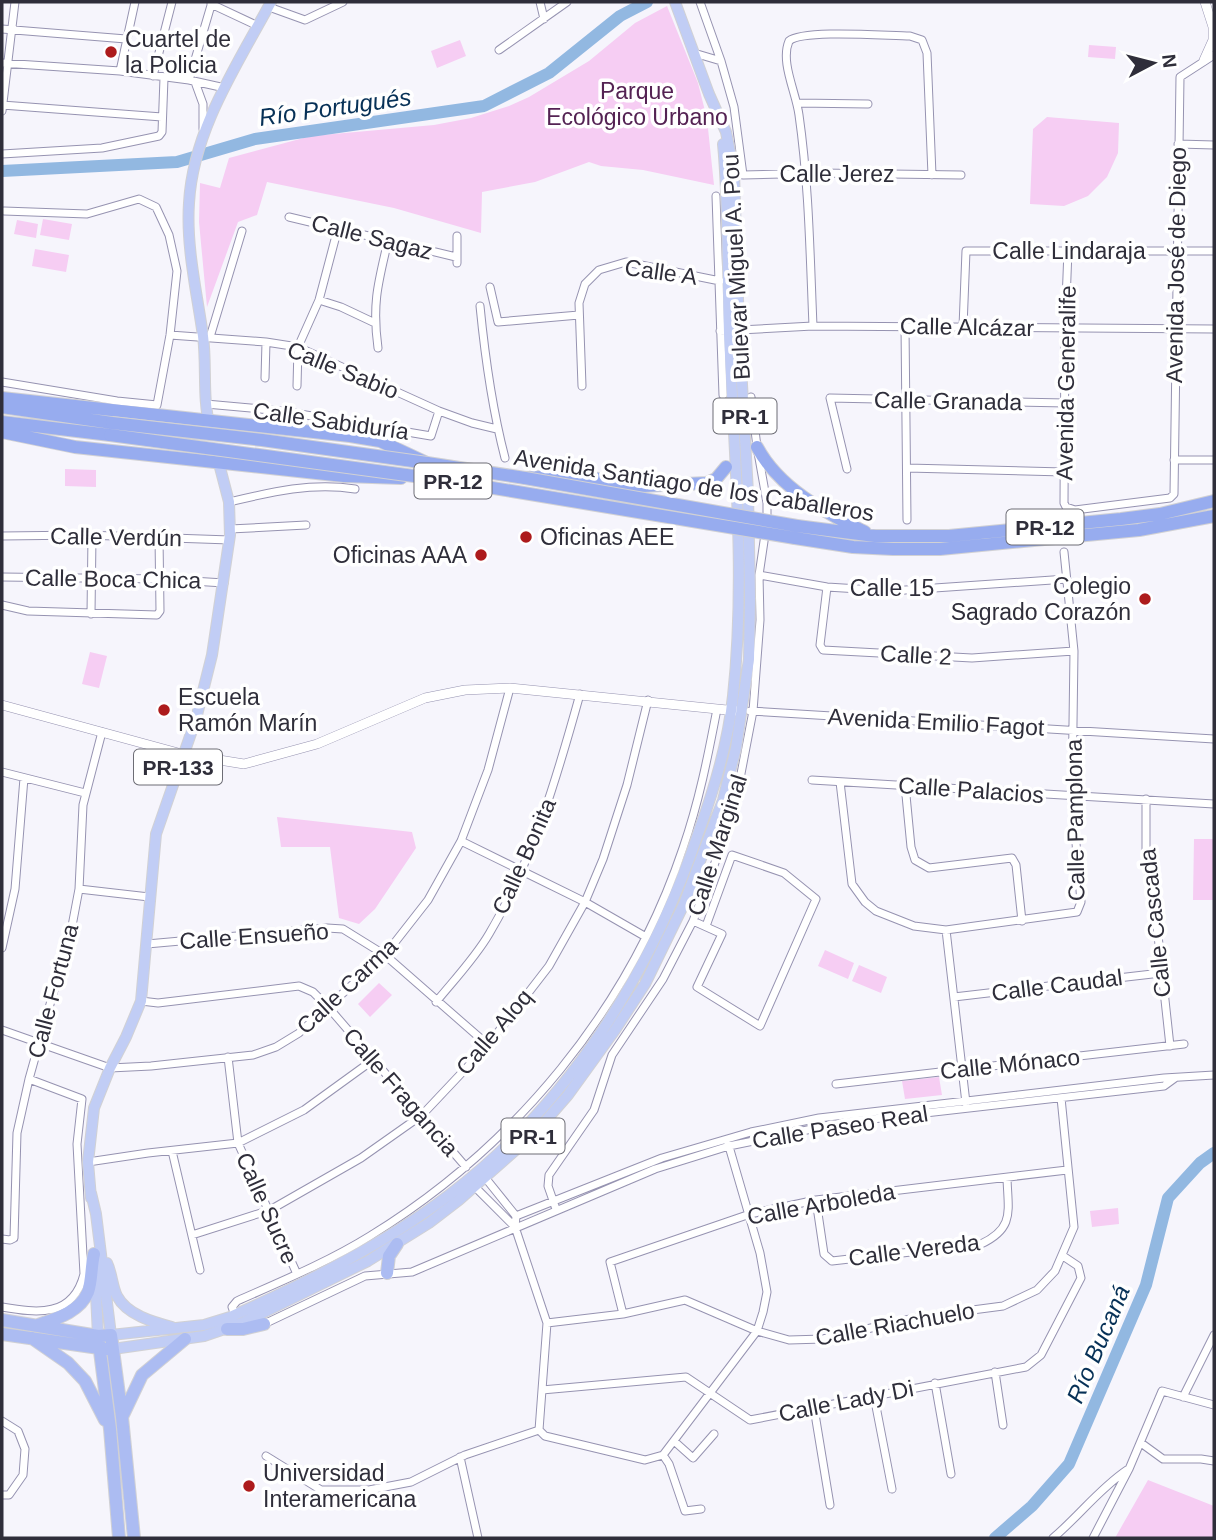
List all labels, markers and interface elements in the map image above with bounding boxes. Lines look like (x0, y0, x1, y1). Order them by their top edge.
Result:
place label: Cuartel de la Policia (125, 26, 231, 78)
north arrow (1118, 28, 1188, 98)
marker: Cuartel de la Policia (103, 44, 119, 60)
text: N (1158, 53, 1181, 69)
park label: Parque Ecológico Urbano (546, 78, 728, 130)
water label: Río Portugués (257, 83, 413, 131)
street label: Avenida José de Diego (1161, 147, 1191, 383)
street label: Bulevar Miguel A. Pou (717, 153, 755, 381)
street label: Calle Jerez (779, 161, 895, 187)
street label: Calle Sagaz (309, 209, 435, 265)
street label: Calle Lindaraja (992, 238, 1146, 264)
street label: Calle A (623, 254, 700, 290)
street label: Avenida Generalife (1051, 285, 1081, 481)
street label: Calle Alcázar (900, 313, 1035, 341)
street label: Calle Sabio (284, 336, 402, 404)
street label: Calle Granada (874, 387, 1023, 415)
street label: Calle Sabiduría (251, 397, 411, 445)
road number: PR-1 (714, 398, 776, 434)
street label: Avenida Santiago de los Caballeros (512, 444, 876, 526)
road number: PR-12 (414, 463, 491, 498)
road number: PR-12 (1006, 510, 1084, 544)
street label: Calle Verdún (50, 523, 182, 551)
place label: Oficinas AEE (540, 524, 674, 550)
marker: Oficinas AEE (518, 529, 534, 545)
place label: Oficinas AAA (333, 542, 468, 568)
marker: Oficinas AAA (473, 547, 489, 563)
street label: Calle Boca Chica (25, 564, 202, 594)
place label: Colegio Sagrado Corazón (951, 573, 1131, 625)
street label: Calle 15 (850, 575, 934, 601)
marker: Colegio Sagrado Corazón (1137, 591, 1153, 607)
street label: Calle 2 (880, 640, 952, 670)
place label: Escuela Ramón Marín (178, 684, 317, 736)
marker: Escuela Ramón Marín (156, 702, 172, 718)
street label: Avenida Emilio Fagot (827, 703, 1046, 741)
street label: Calle Pamplona (1061, 738, 1089, 901)
road number: PR-133 (134, 750, 222, 784)
street label: Calle Marginal (682, 771, 752, 919)
street label: Calle Palacios (897, 772, 1045, 808)
street label: Calle Bonita (487, 794, 561, 918)
street label: Calle Cascada (1134, 847, 1176, 999)
street label: Calle Ensueño (178, 918, 330, 954)
street label: Calle Fortuna (23, 921, 83, 1061)
street label: Calle Carma (291, 933, 403, 1039)
street label: Calle Caudal (990, 964, 1124, 1006)
street label: Calle Aloq (451, 984, 537, 1080)
street label: Calle Fragancia (338, 1023, 464, 1161)
street label: Calle Mónaco (939, 1044, 1081, 1084)
street label: Calle Paseo Real (750, 1100, 930, 1154)
road number: PR-1 (502, 1118, 564, 1154)
street label: Calle Sucre (231, 1148, 303, 1268)
street label: Calle Arboleda (745, 1178, 897, 1230)
street label: Calle Vereda (847, 1229, 981, 1271)
water label: Río Bucaná (1061, 1281, 1135, 1407)
street label: Calle Riachuelo (813, 1297, 977, 1351)
street label: Calle Lady Di (776, 1375, 916, 1427)
place label: Universidad Interamericana (263, 1460, 417, 1512)
marker: Universidad Interamericana (241, 1478, 257, 1494)

